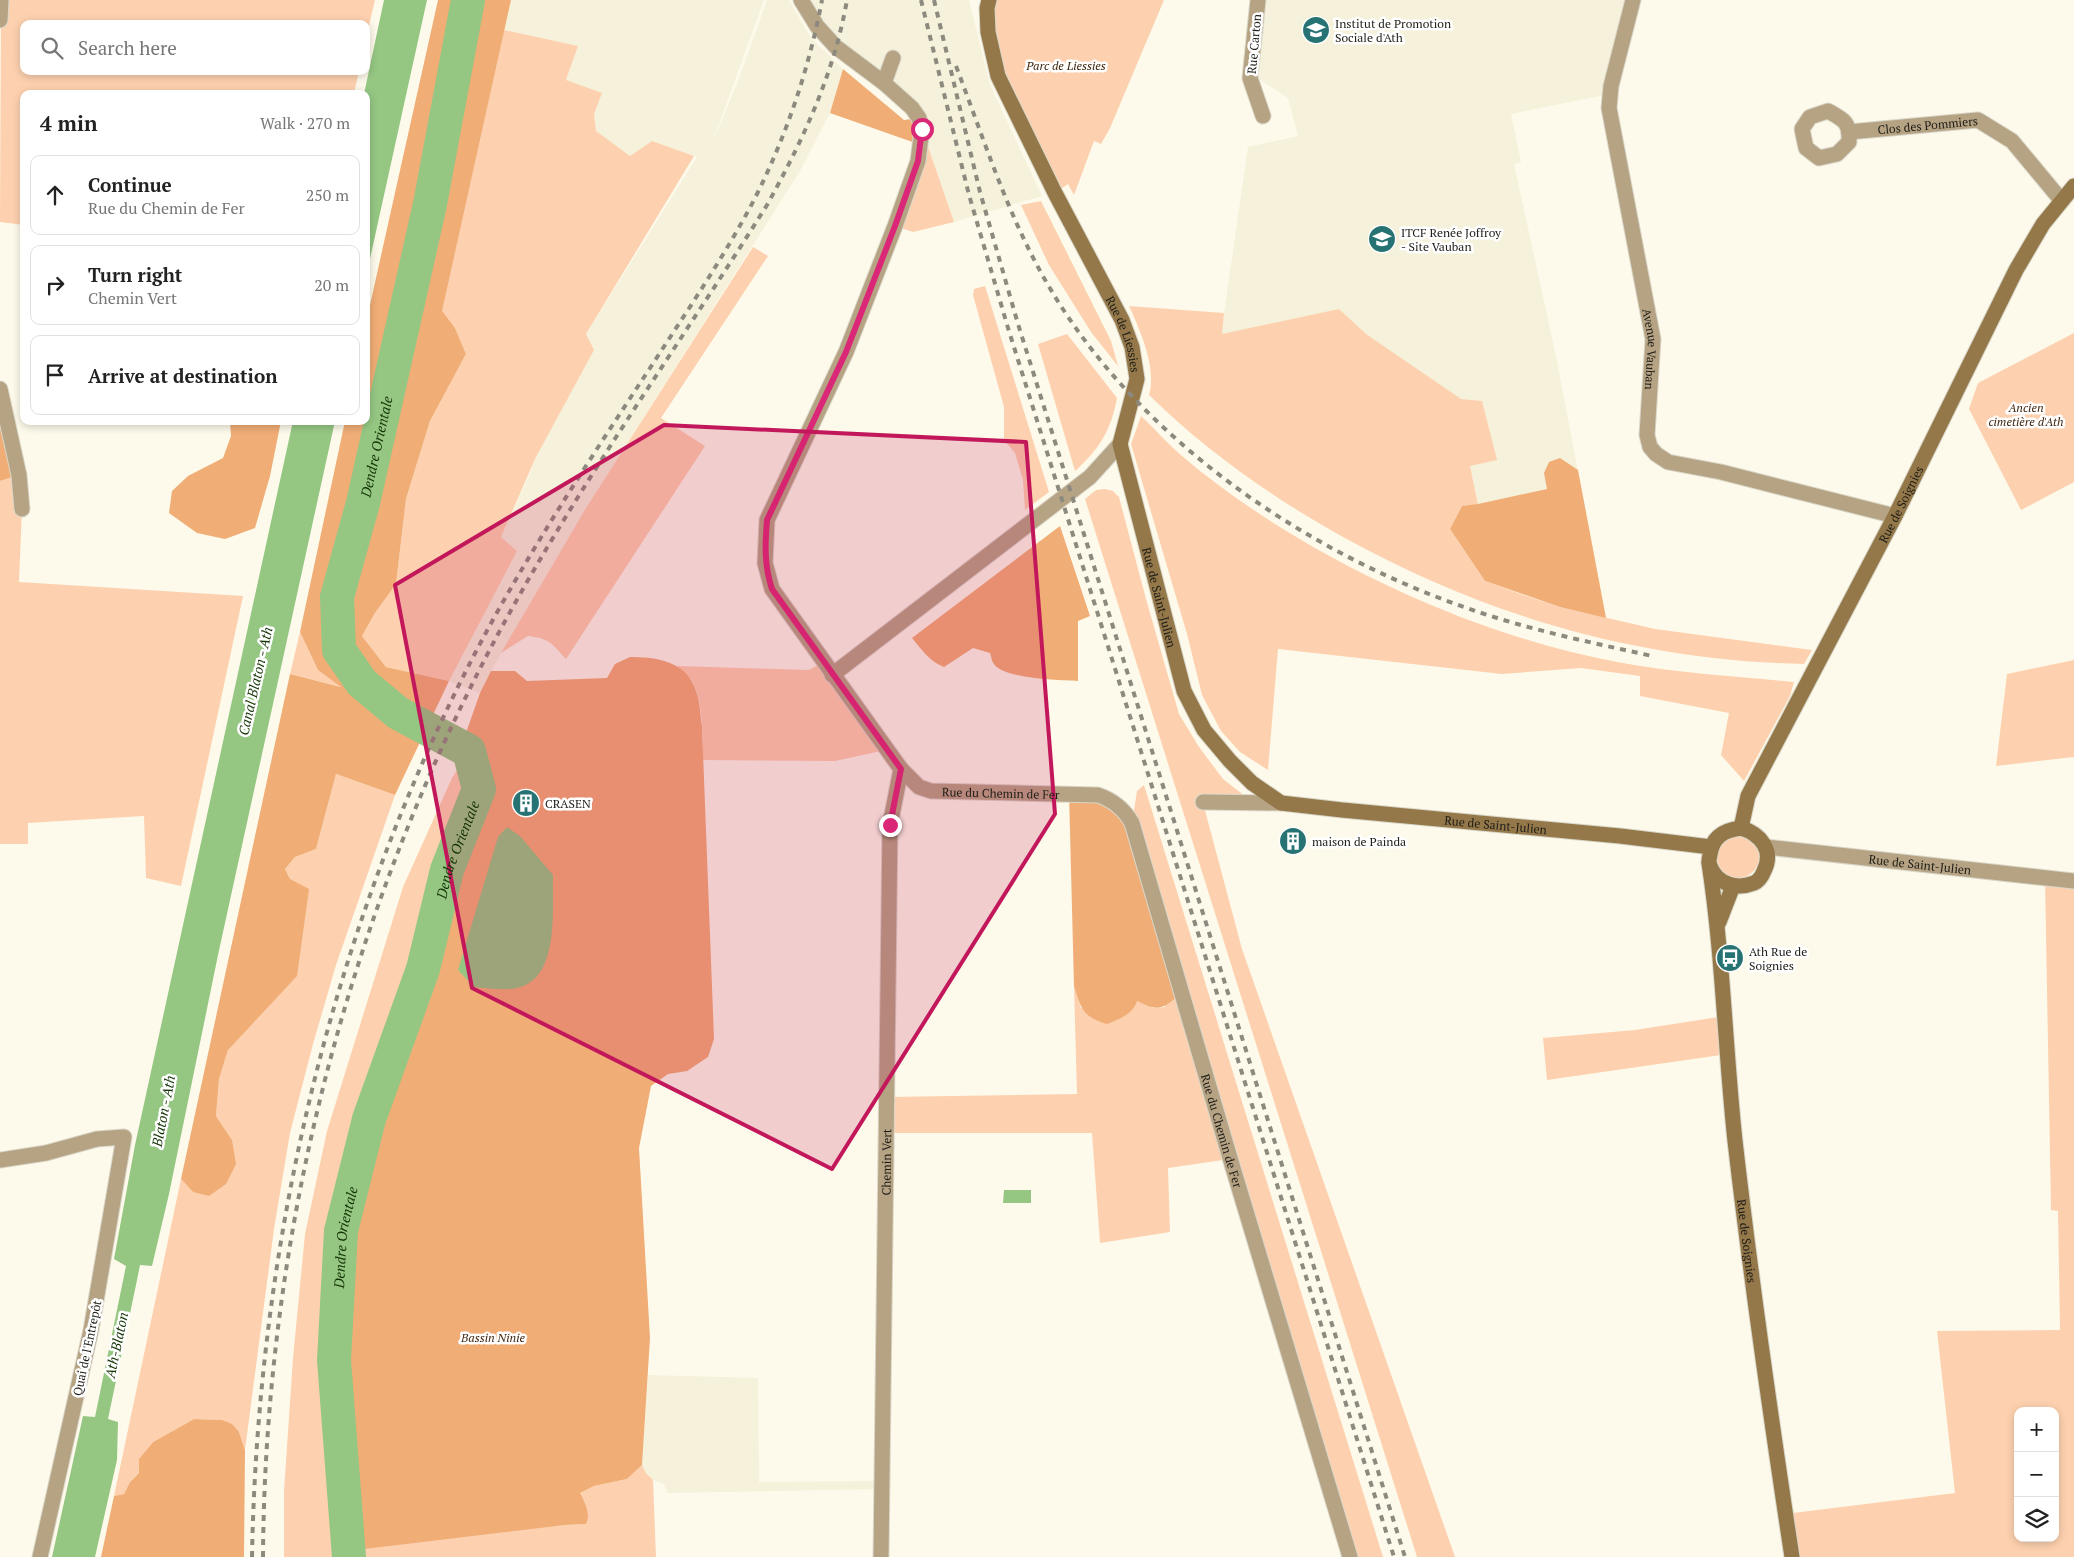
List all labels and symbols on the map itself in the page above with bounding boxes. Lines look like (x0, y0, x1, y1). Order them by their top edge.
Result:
street label: Rue Carton (1244, 13, 1264, 75)
school or university icon: Institut de Promotion Sociale d'Ath (1301, 15, 1331, 45)
place label: Institut de Promotion Sociale d'Ath (1335, 16, 1451, 45)
park label: Parc de Liessies (1025, 58, 1106, 73)
street label: Clos des Pommiers (1877, 113, 1978, 137)
route start (911, 118, 934, 141)
school or university icon: ITCF Renée Joffroy - Site Vauban (1367, 224, 1397, 254)
place label: ITCF Renée Joffroy - Site Vauban (1401, 225, 1502, 254)
street label: Rue de Liessies (1103, 293, 1143, 373)
street label: Avenue Vauban (1640, 307, 1661, 390)
water label: Dendre Orientale (355, 394, 396, 500)
park label: Ancien cimetière d'Ath (1988, 400, 2064, 429)
street label: Rue de Soignies (1875, 463, 1926, 545)
street label: Rue de Saint-Julien (1140, 546, 1180, 649)
water label: Canal Blaton - Ath (233, 625, 277, 737)
street label: Rue du Chemin de Fer (942, 784, 1060, 802)
building icon: CRASEN (511, 788, 541, 818)
place label: CRASEN (545, 796, 591, 811)
water label: Dendre Orientale (431, 797, 483, 901)
street label: Rue de Saint-Julien (1444, 812, 1548, 837)
route end (879, 814, 902, 837)
building icon: maison de Painda (1278, 826, 1308, 856)
place label: maison de Painda (1312, 834, 1406, 849)
street label: Rue de Saint-Julien (1868, 851, 1972, 877)
bus stop icon: Ath Rue de Soignies (1715, 943, 1745, 973)
place label: Ath Rue de Soignies (1749, 944, 1807, 973)
street label: Rue du Chemin de Fer (1198, 1072, 1246, 1190)
water label: Blaton - Ath (147, 1074, 179, 1149)
street label: Chemin Vert (878, 1128, 894, 1196)
water label: Dendre Orientale (328, 1184, 361, 1290)
street label: Rue de Soignies (1734, 1198, 1760, 1284)
street label: Quai de l'Entrepôt (70, 1298, 105, 1397)
water label: Ath-Blaton (100, 1310, 132, 1381)
park label: Bassin Ninie (460, 1330, 526, 1345)

